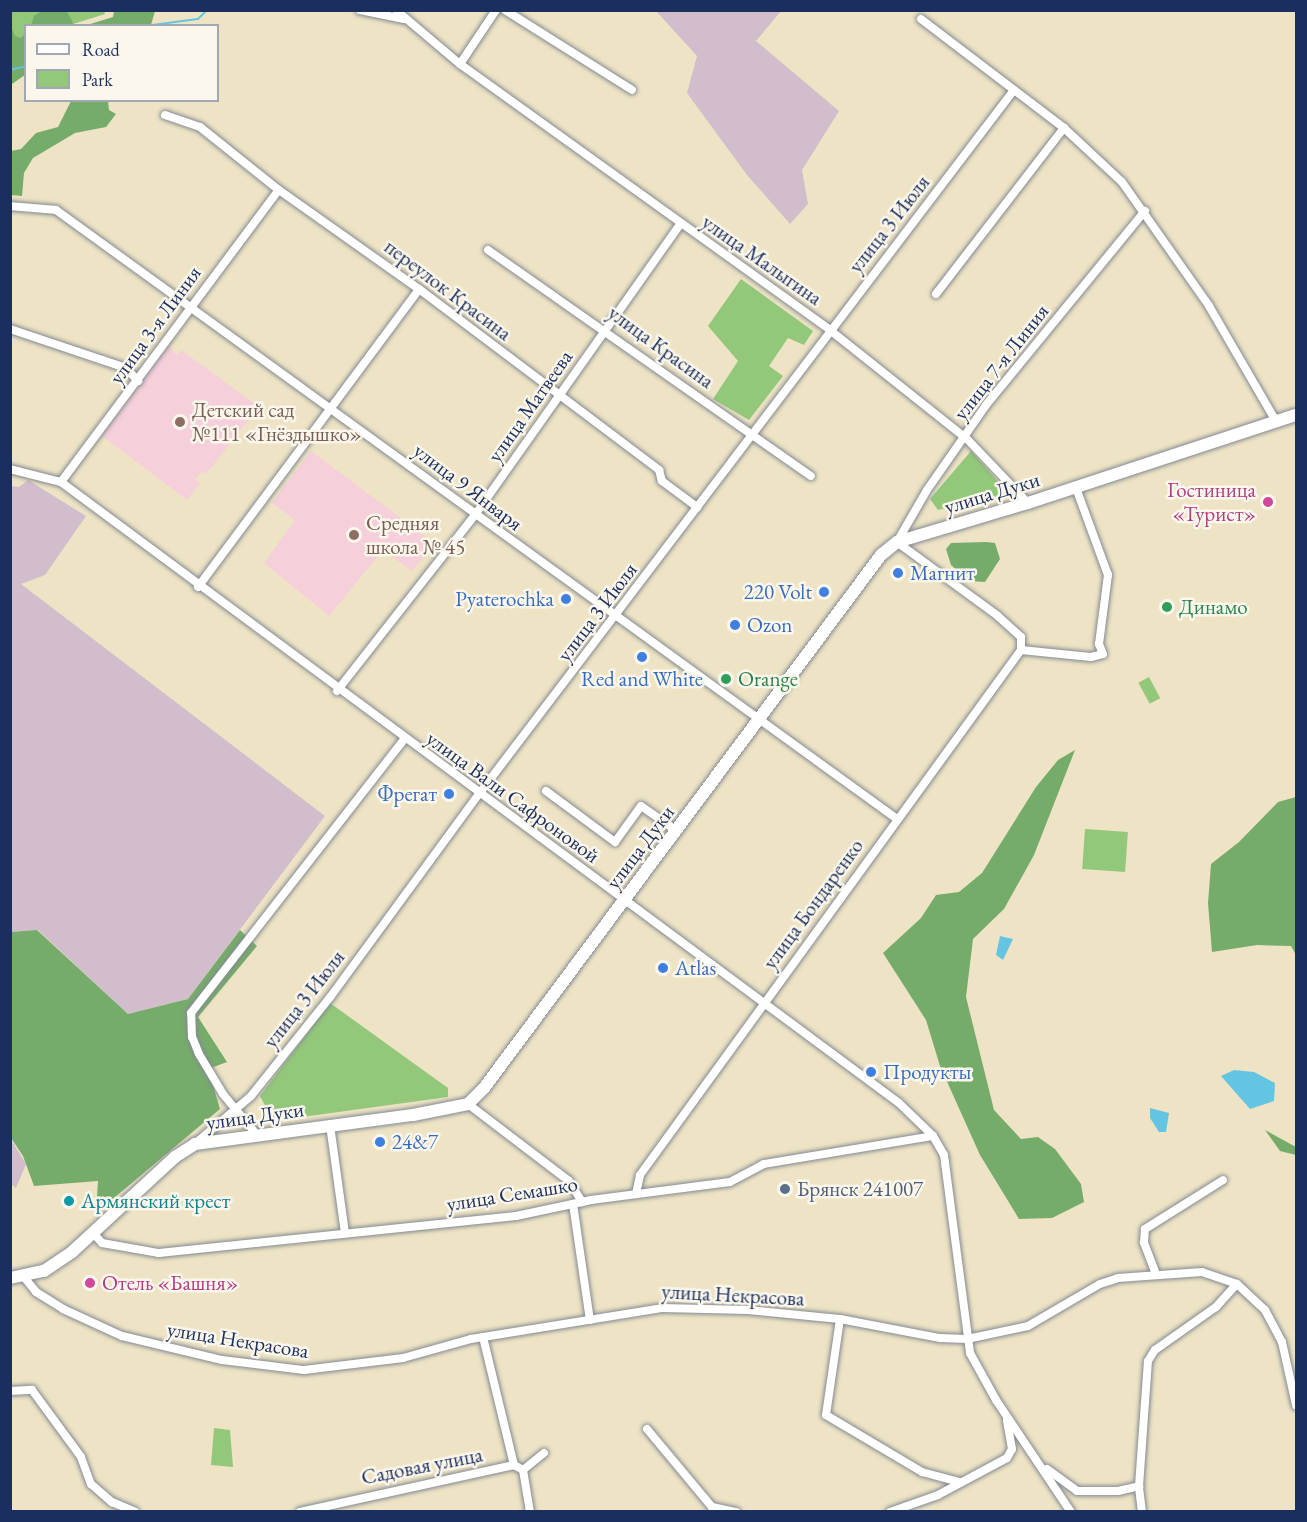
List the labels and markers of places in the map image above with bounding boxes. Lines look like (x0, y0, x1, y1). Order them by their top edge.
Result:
place label: Детский сад №111 «Гнёздышко» (192, 397, 362, 447)
marker: Детский сад №111 «Гнёздышко» (173, 415, 187, 429)
place label: Гостиница «Турист» (1167, 477, 1256, 527)
marker: Гостиница «Турист» (1261, 495, 1275, 509)
place label: Средняя школа № 45 (366, 510, 465, 560)
marker: Средняя школа № 45 (347, 528, 361, 542)
place label: Магнит (910, 560, 975, 586)
marker: Магнит (891, 566, 905, 580)
place label: 220 Volt (744, 579, 812, 605)
marker: 220 Volt (817, 585, 831, 599)
place label: Pyaterochka (455, 586, 554, 612)
marker: Pyaterochka (559, 592, 573, 606)
place label: Динамо (1179, 594, 1248, 620)
marker: Динамо (1160, 600, 1174, 614)
place label: Ozon (747, 612, 792, 638)
marker: Ozon (728, 618, 742, 632)
marker: Red and White (635, 650, 649, 664)
place label: Red and White (581, 666, 703, 692)
place label: Orange (738, 666, 798, 692)
marker: Orange (719, 672, 733, 686)
place label: Фрегат (377, 781, 437, 807)
marker: Фрегат (442, 787, 456, 801)
place label: Atlas (675, 955, 716, 981)
marker: Atlas (656, 961, 670, 975)
place label: Продукты (883, 1059, 971, 1085)
marker: Продукты (864, 1065, 878, 1079)
place label: 24&7 (392, 1129, 438, 1155)
marker: 24&7 (373, 1135, 387, 1149)
place label: Брянск 241007 (797, 1176, 923, 1202)
marker: Брянск 241007 (778, 1182, 792, 1196)
place label: Армянский крест (81, 1188, 230, 1214)
marker: Армянский крест (62, 1194, 76, 1208)
place label: Отель «Башня» (102, 1270, 238, 1296)
marker: Отель «Башня» (83, 1276, 97, 1290)

